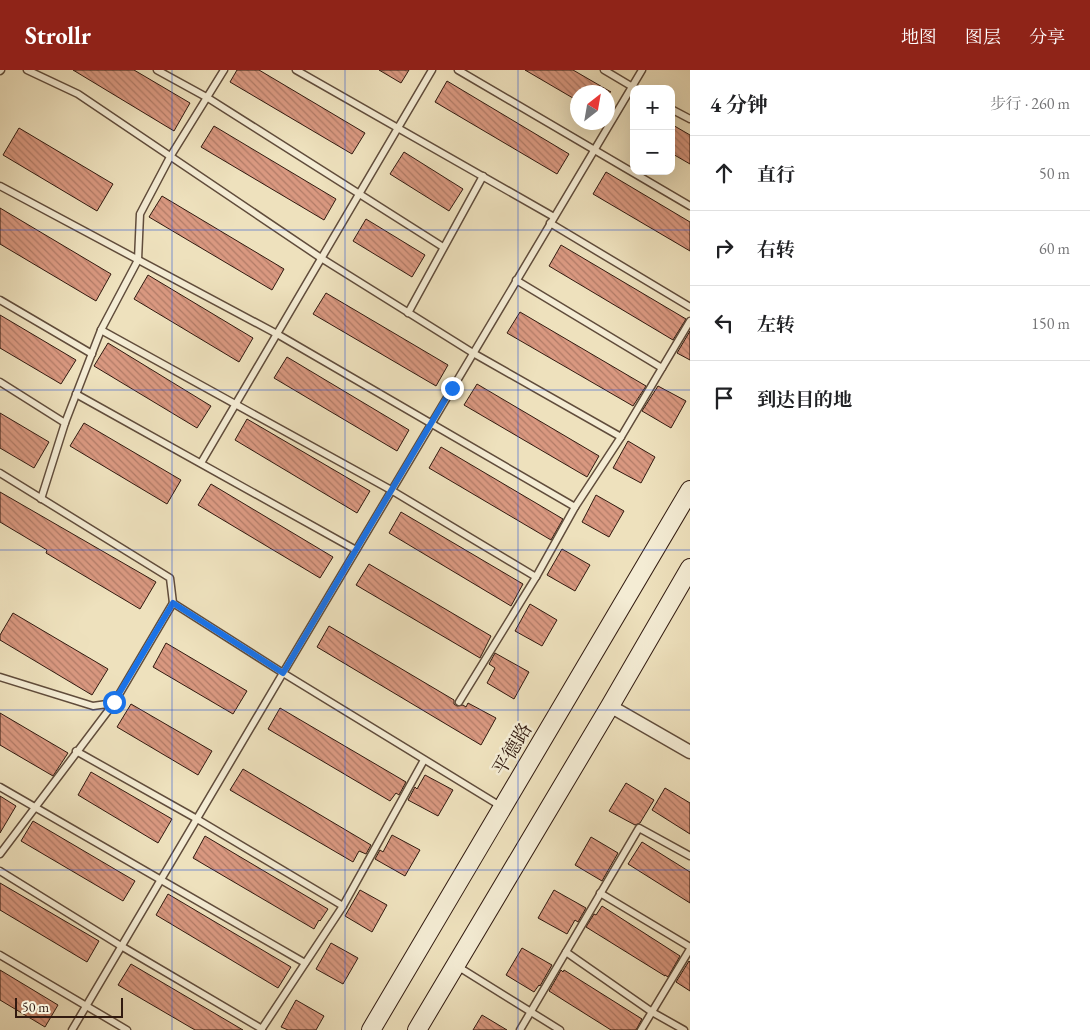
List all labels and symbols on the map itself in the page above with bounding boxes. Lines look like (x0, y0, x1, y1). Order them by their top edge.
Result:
north arrow (570, 85, 615, 130)
route end (441, 377, 464, 400)
route start (103, 691, 126, 714)
street label: 平德路 (487, 718, 537, 780)
scale bar (15, 995, 122, 1018)

